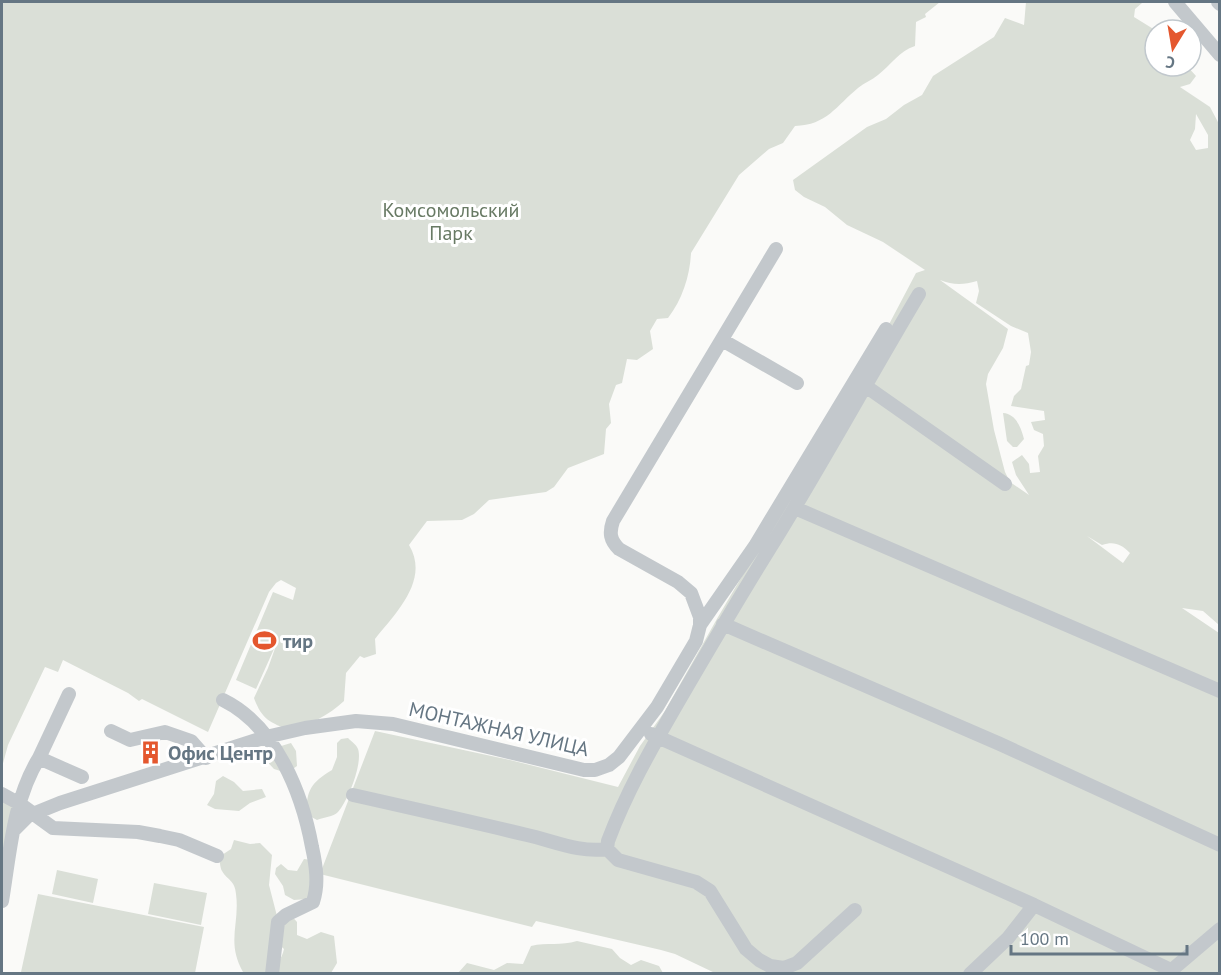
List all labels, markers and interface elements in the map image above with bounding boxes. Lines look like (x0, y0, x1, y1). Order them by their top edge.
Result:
north arrow (1143, 18, 1203, 78)
text: С (1164, 52, 1176, 73)
park label: Комсомольский Парк (383, 197, 519, 246)
sports icon: тир (252, 628, 278, 654)
place label: тир (283, 628, 313, 654)
street label: МОНТАЖНАЯ УЛИЦА (407, 696, 592, 762)
building icon: Офис Центр (137, 740, 163, 766)
place label: Офис Центр (168, 740, 273, 766)
scale bar (1011, 918, 1186, 956)
text: 100 m (1020, 927, 1069, 950)

